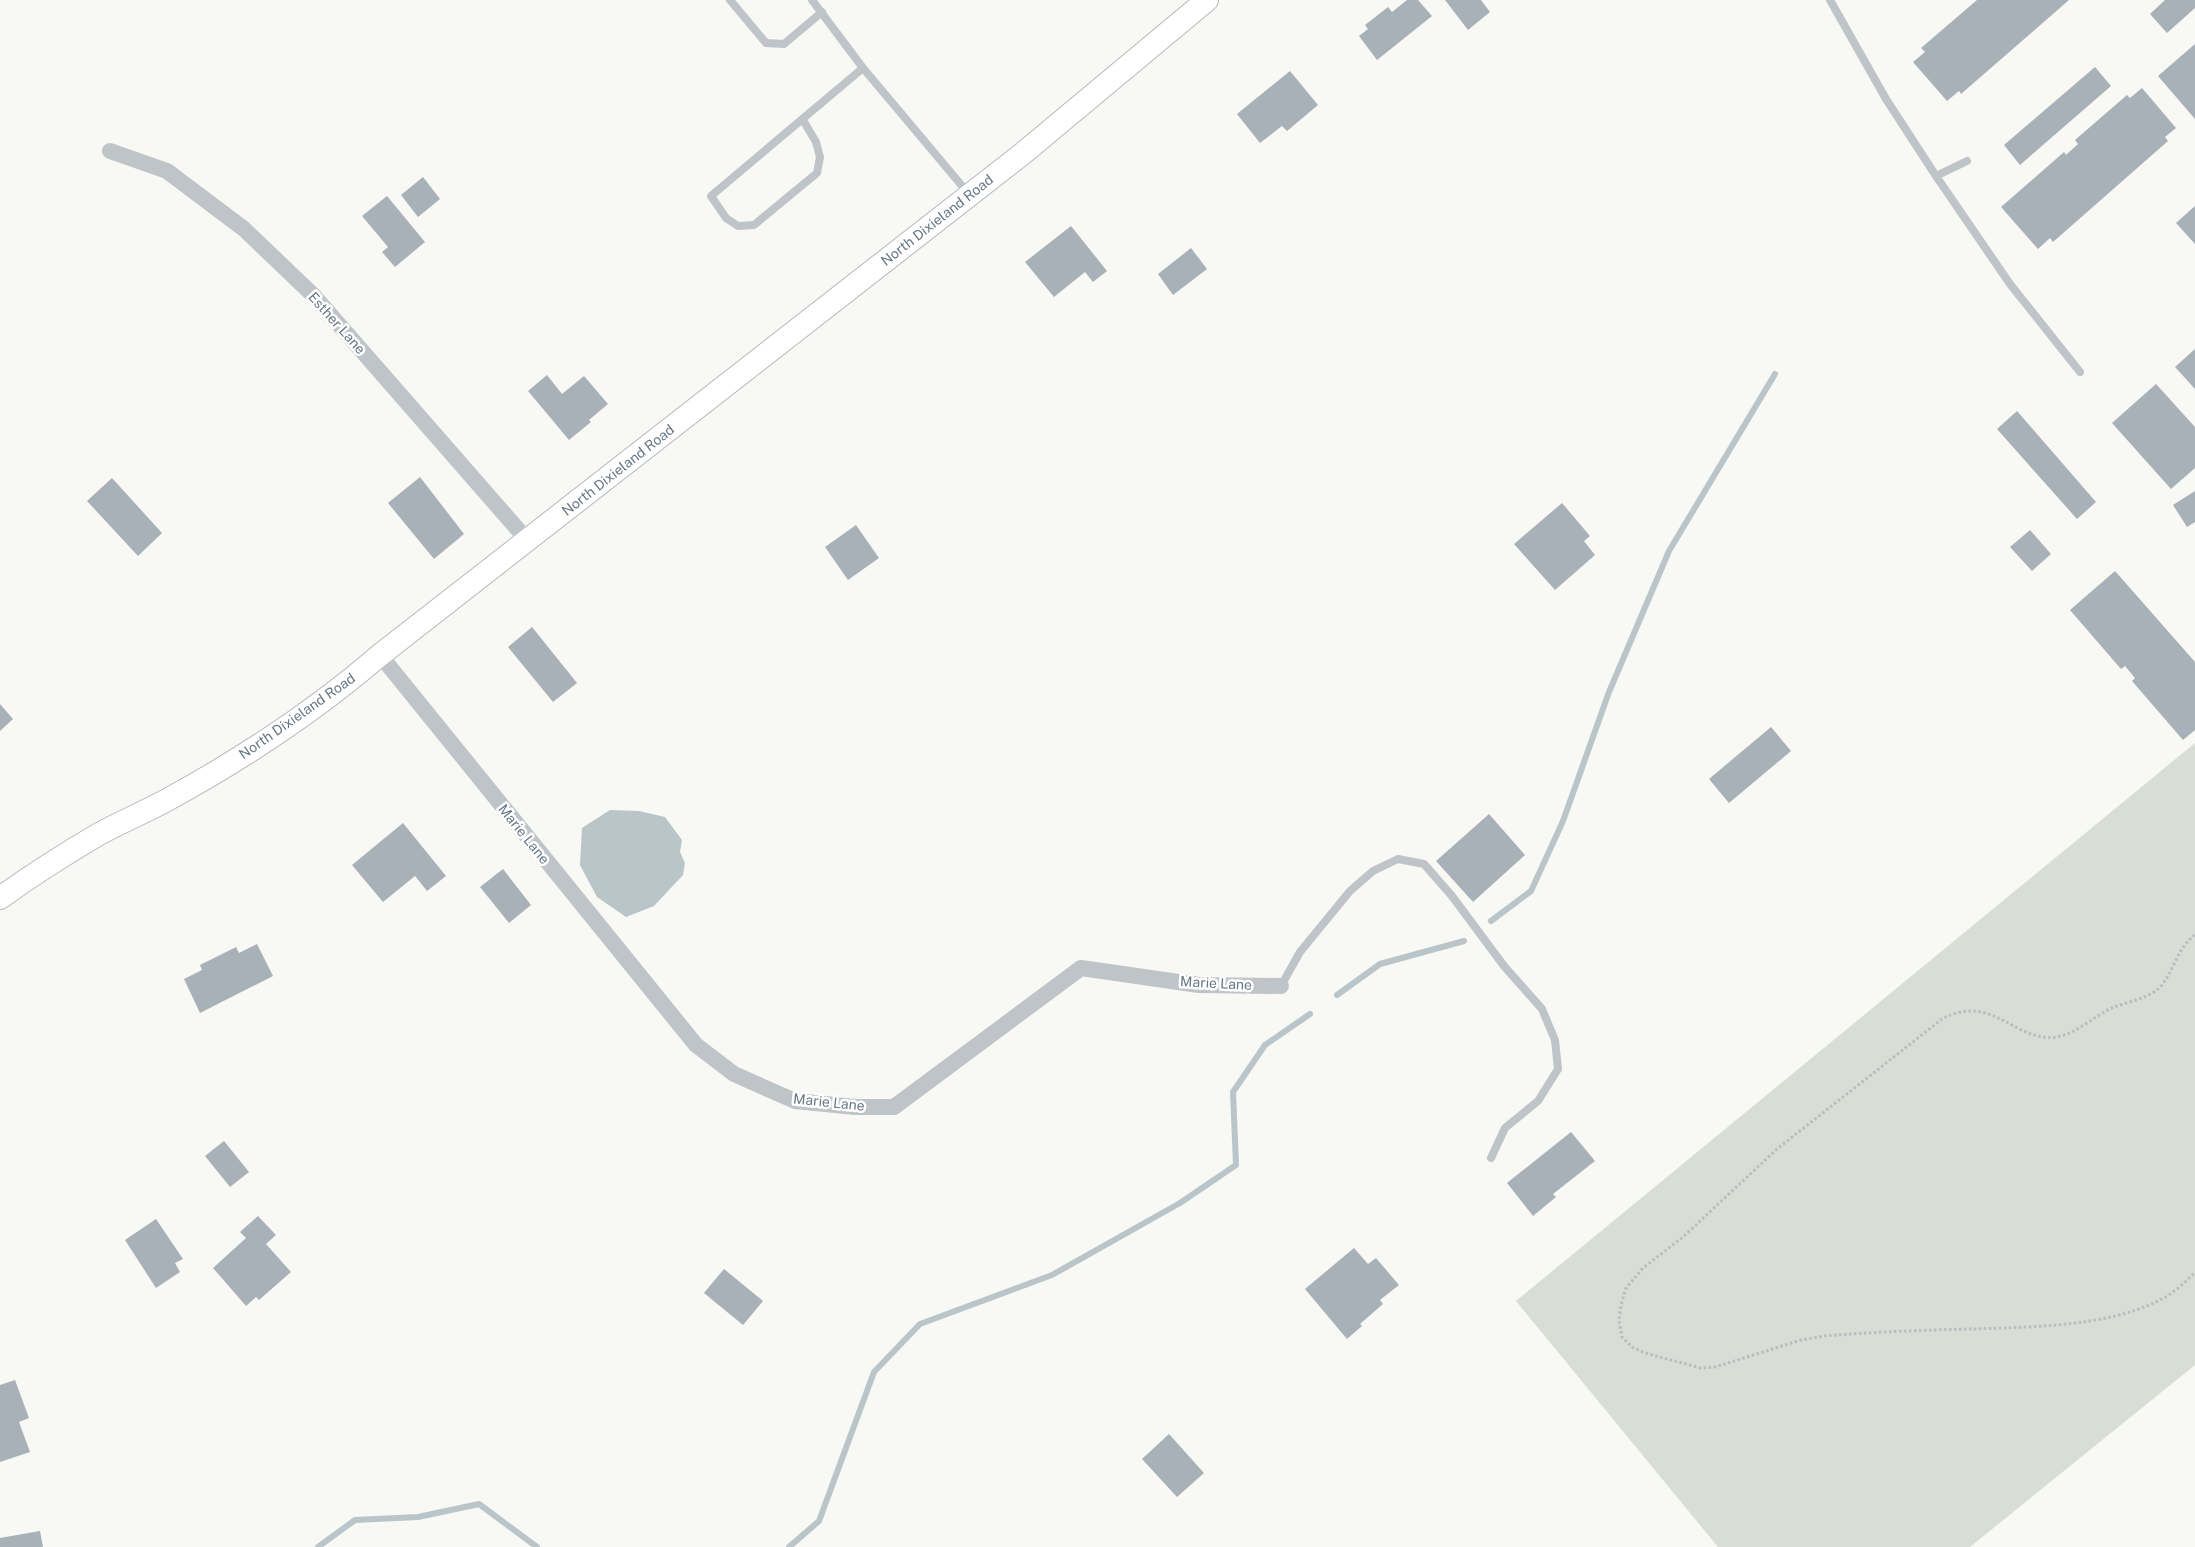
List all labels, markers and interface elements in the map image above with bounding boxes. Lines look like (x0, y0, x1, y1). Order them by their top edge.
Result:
street label: North Dixieland Road (878, 171, 996, 269)
street label: Esther Lane (305, 289, 369, 357)
street label: North Dixieland Road (559, 421, 677, 519)
street label: North Dixieland Road (236, 670, 358, 762)
street label: Marie Lane (495, 801, 553, 867)
street label: Marie Lane (1180, 973, 1252, 993)
street label: Marie Lane (792, 1090, 866, 1114)

